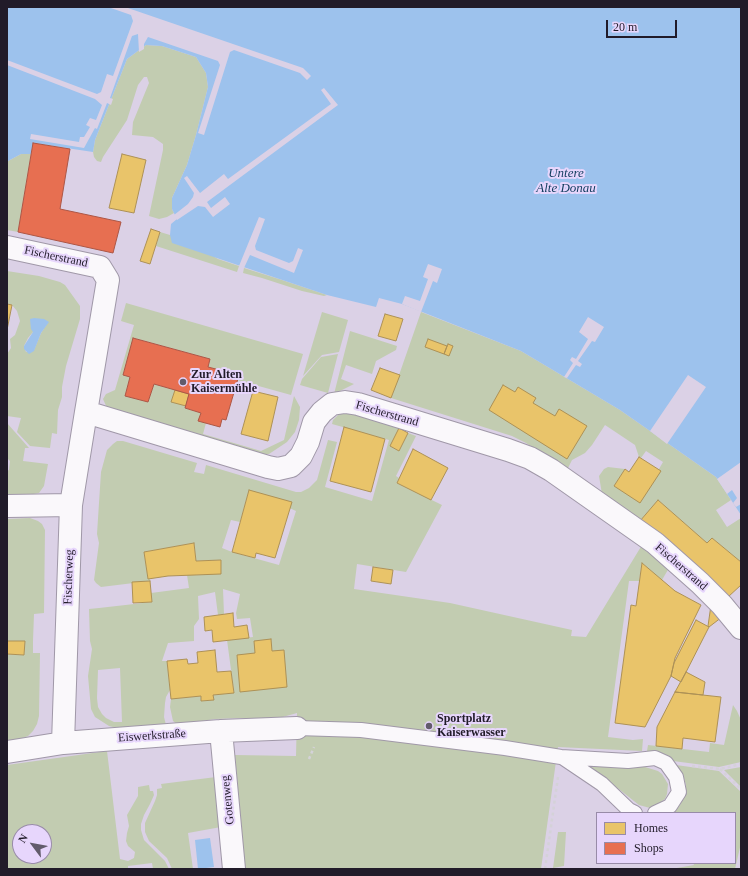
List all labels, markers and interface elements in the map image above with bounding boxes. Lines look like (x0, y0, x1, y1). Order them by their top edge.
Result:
scale bar (608, 12, 679, 38)
text: 20 m (613, 20, 637, 34)
water label: Untere Alte Donau (536, 166, 596, 197)
street label: Fischerstrand (23, 243, 89, 271)
place label: Zur Alten Kaisermühle (191, 368, 257, 396)
marker: Zur Alten Kaisermühle (178, 377, 188, 387)
street label: Fischerstrand (354, 398, 420, 430)
street label: Fischerstrand (652, 540, 710, 594)
street label: Fischerweg (61, 549, 77, 605)
place label: Sportplatz Kaiserwasser (437, 712, 506, 740)
marker: Sportplatz Kaiserwasser (424, 721, 434, 731)
street label: Eiswerkstraße (118, 726, 186, 746)
street label: Gotenweg (218, 775, 238, 825)
legend (596, 812, 736, 864)
text: Homes (634, 821, 668, 835)
north arrow (12, 824, 52, 864)
text: N (15, 832, 30, 845)
text: Shops (634, 841, 663, 855)

